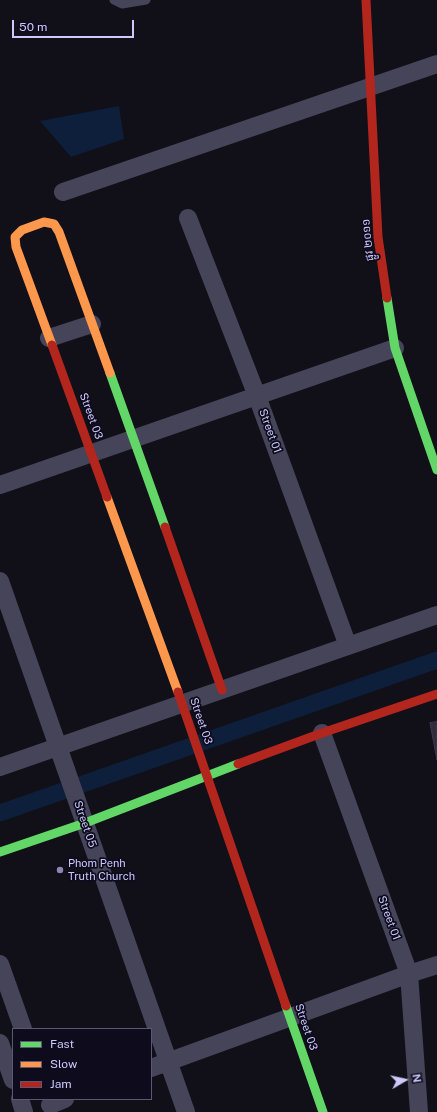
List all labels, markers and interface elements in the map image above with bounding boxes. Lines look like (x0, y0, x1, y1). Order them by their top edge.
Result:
scale bar (14, 12, 136, 38)
text: 50 m (19, 20, 47, 34)
street label: ផ្លូវ ២០១១ (359, 218, 377, 262)
street label: Street 03 (77, 391, 105, 441)
street label: Street 01 (256, 407, 284, 455)
street label: Street 03 (187, 696, 215, 746)
street label: Street 05 (71, 799, 99, 849)
place label: Phom Penh Truth Church (68, 857, 135, 883)
marker: Phom Penh Truth Church (55, 865, 65, 875)
street label: Street 01 (375, 894, 403, 942)
street label: Street 03 (292, 1002, 320, 1052)
legend (12, 1028, 152, 1100)
text: Fast (50, 1037, 74, 1051)
text: Slow (50, 1057, 77, 1071)
north arrow (385, 1060, 425, 1100)
text: N (410, 1073, 423, 1083)
text: Jam (50, 1077, 72, 1091)

